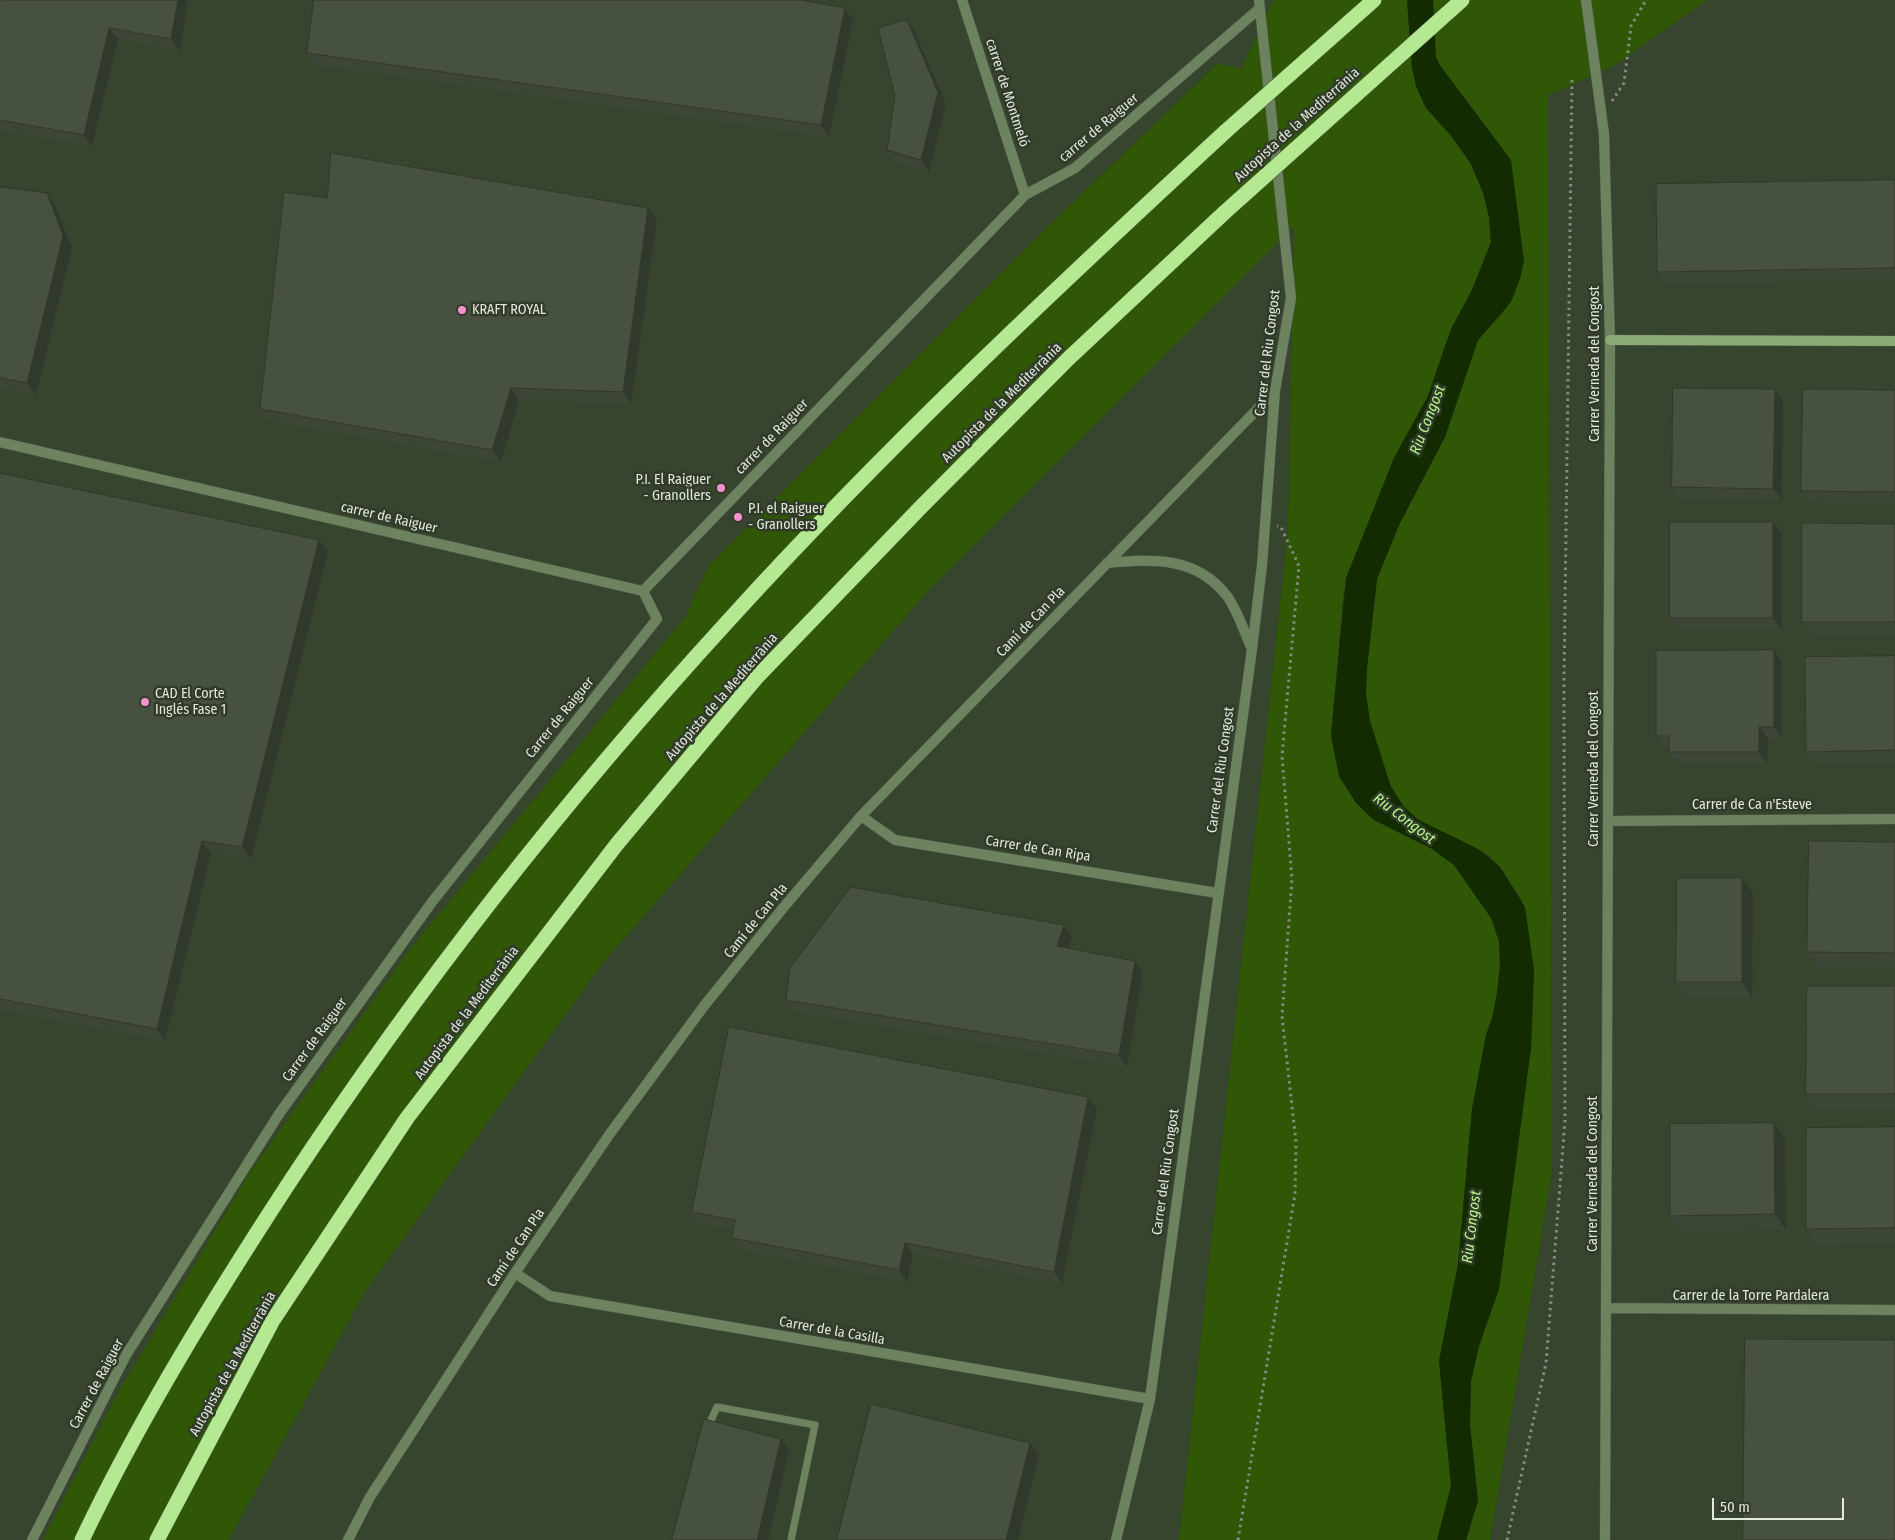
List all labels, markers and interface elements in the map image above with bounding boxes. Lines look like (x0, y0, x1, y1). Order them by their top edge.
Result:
street label: carrer de Montmeló (982, 37, 1032, 149)
street label: Autopista de la Mediterrània (1231, 64, 1363, 186)
street label: carrer de Raiguer (1056, 90, 1142, 166)
street label: Carrer Verneda del Congost (1587, 286, 1603, 442)
street label: Carrer del Riu Congost (1252, 289, 1284, 417)
place label: KRAFT ROYAL (472, 302, 546, 318)
marker: KRAFT ROYAL (456, 304, 468, 316)
street label: Autopista de la Mediterrània (939, 340, 1065, 466)
water label: Riu Congost (1407, 383, 1449, 457)
street label: carrer de Raiguer (732, 396, 812, 478)
place label: P.I. El Raiguer - Granollers (636, 472, 711, 504)
marker: P.I. El Raiguer - Granollers (715, 482, 727, 494)
street label: carrer de Raiguer (339, 499, 439, 537)
place label: P.I. el Raiguer - Granollers (748, 501, 824, 534)
marker: P.I. el Raiguer - Granollers (732, 511, 744, 523)
street label: Camí de Can Pla (993, 583, 1069, 661)
street label: Autopista de la Mediterrània (662, 630, 782, 764)
street label: Carrer de Raiguer (522, 674, 598, 762)
place label: CAD El Corte Inglés Fase 1 (155, 686, 226, 719)
street label: Carrer Verneda del Congost (1586, 691, 1602, 847)
marker: CAD El Corte Inglés Fase 1 (139, 696, 151, 708)
street label: Carrer del Riu Congost (1204, 706, 1238, 834)
water label: Riu Congost (1369, 790, 1439, 848)
street label: Carrer de Ca n'Esteve (1692, 797, 1812, 813)
street label: Carrer de Can Ripa (984, 832, 1092, 866)
street label: Camí de Can Pla (721, 880, 791, 962)
street label: Autopista de la Mediterrània (411, 943, 523, 1083)
street label: Carrer de Raiguer (279, 995, 351, 1085)
street label: Carrer Verneda del Congost (1585, 1096, 1601, 1252)
street label: Carrer del Riu Congost (1149, 1108, 1183, 1236)
water label: Riu Congost (1459, 1190, 1485, 1264)
street label: Camí de Can Pla (484, 1205, 548, 1291)
street label: Carrer de la Torre Pardalera (1673, 1288, 1829, 1304)
street label: Autopista de la Mediterrània (186, 1289, 280, 1439)
street label: Carrer de la Casilla (778, 1313, 886, 1349)
street label: Carrer de Raiguer (66, 1336, 128, 1432)
scale bar (1715, 1488, 1848, 1520)
text: 50 m (1720, 1498, 1750, 1516)

